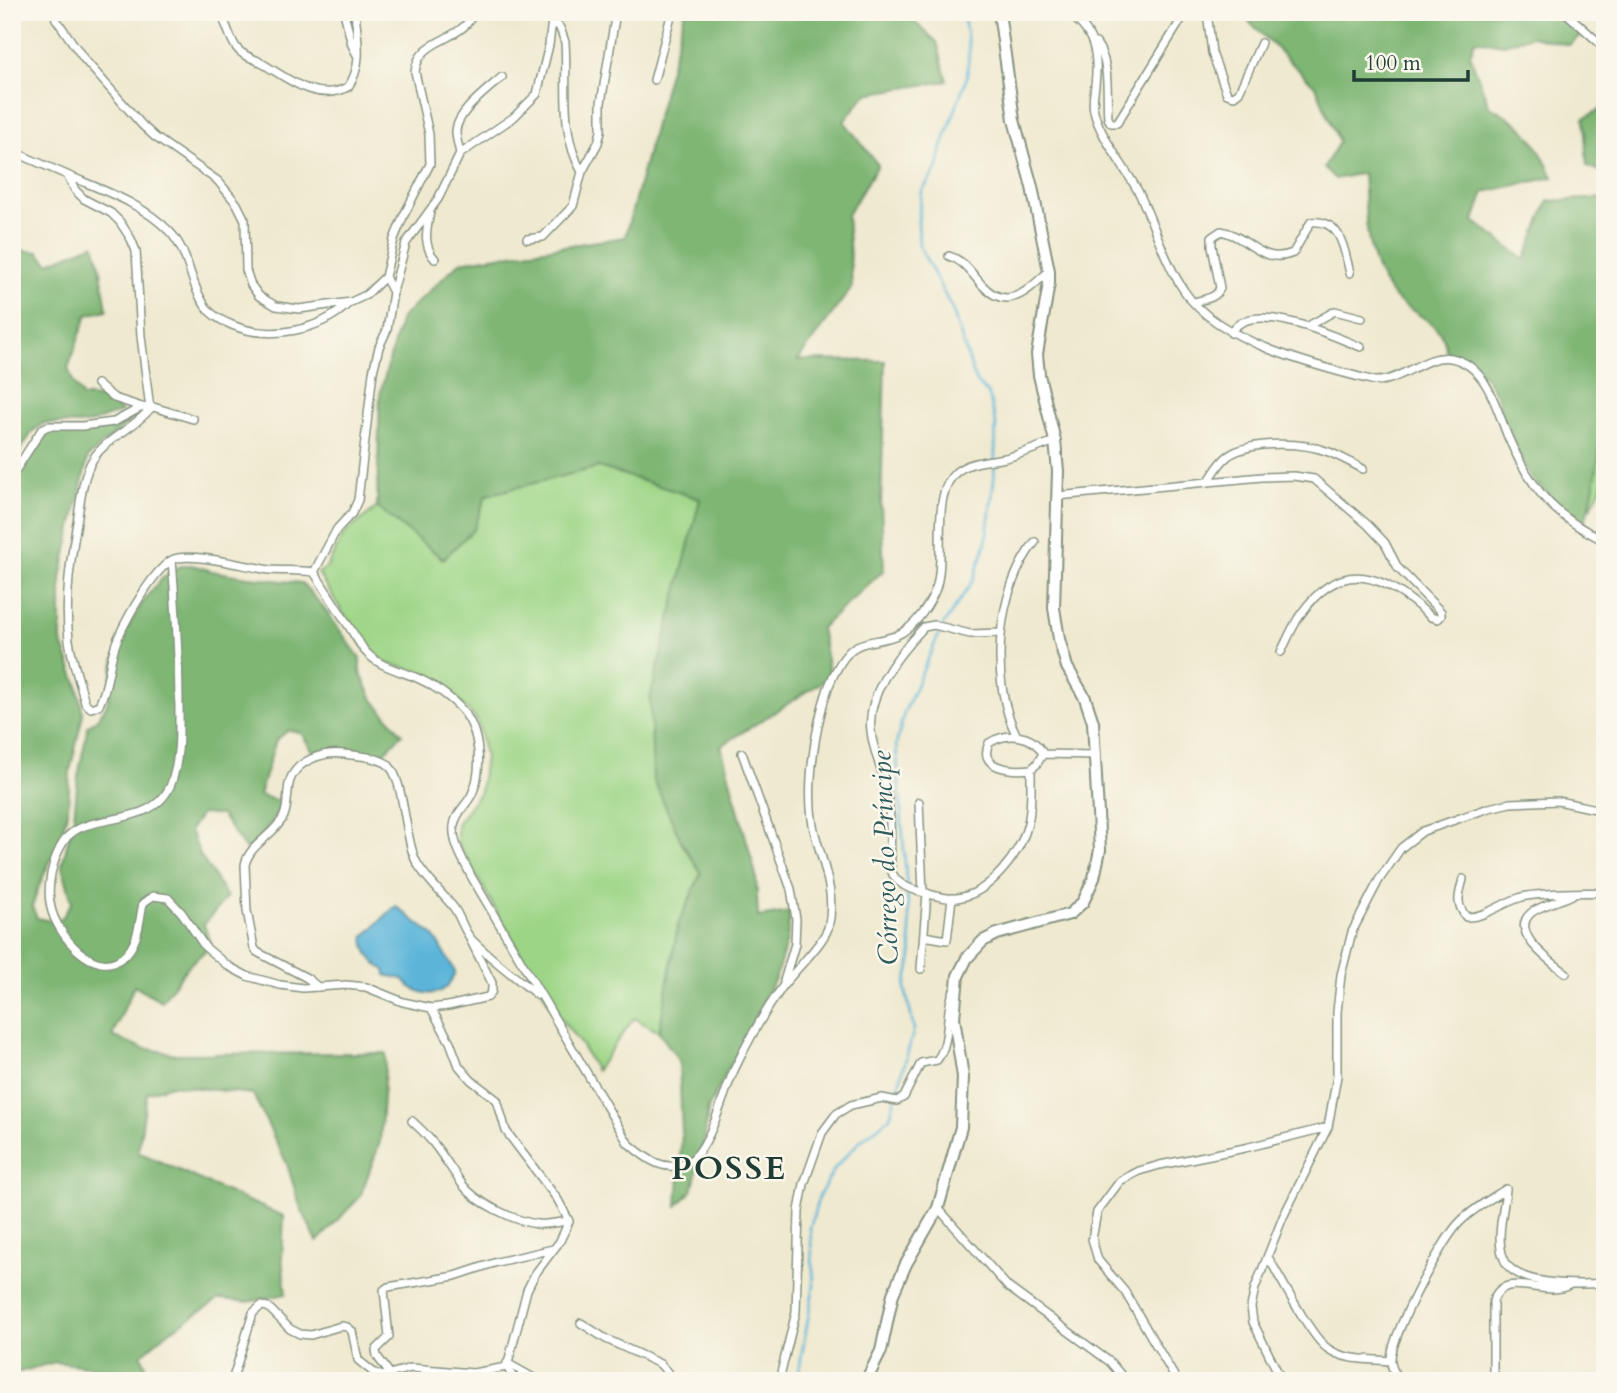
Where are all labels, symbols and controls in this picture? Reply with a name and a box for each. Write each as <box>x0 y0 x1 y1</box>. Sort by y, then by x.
scale bar <box>1354 38 1468 82</box>
text: 100 m <box>1365 49 1421 78</box>
water label: Córrego do Príncipe <box>862 750 908 966</box>
district label: POSSE <box>671 1146 787 1191</box>

